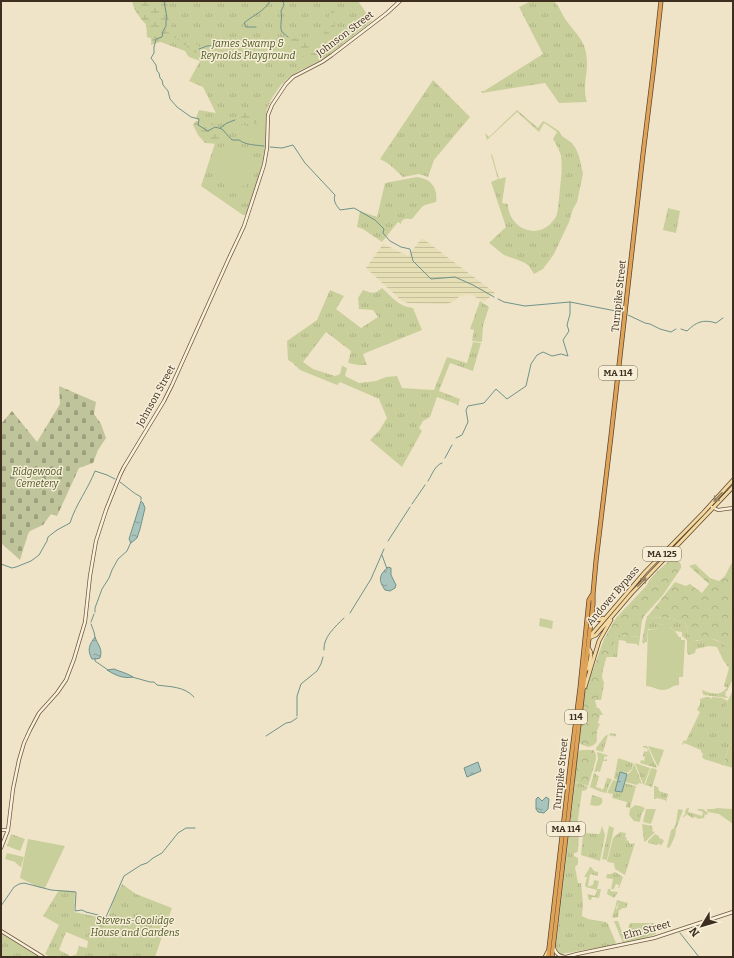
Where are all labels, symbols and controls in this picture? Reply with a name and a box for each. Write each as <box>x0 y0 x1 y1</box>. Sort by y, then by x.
street label: Johnson Street <box>313 8 376 60</box>
park label: James Swamp & Reynolds Playground <box>201 38 296 62</box>
street label: Turnpike Street <box>609 259 629 333</box>
street label: Johnson Street <box>134 363 178 430</box>
road number: MA 114 <box>599 366 637 380</box>
park label: Ridgewood Cemetery <box>12 466 62 490</box>
one-way arrow <box>713 492 723 502</box>
road number: MA 125 <box>643 547 681 561</box>
street label: Andover Bypass <box>584 564 642 628</box>
one-way arrow <box>637 577 647 587</box>
road number: 114 <box>565 710 587 724</box>
street label: Turnpike Street <box>551 737 571 811</box>
road number: MA 114 <box>547 822 585 836</box>
north arrow <box>682 906 722 946</box>
park label: Stevens-Coolidge House and Gardens <box>90 915 180 939</box>
street label: Elm Street <box>622 918 673 942</box>
text: N <box>686 924 702 939</box>

